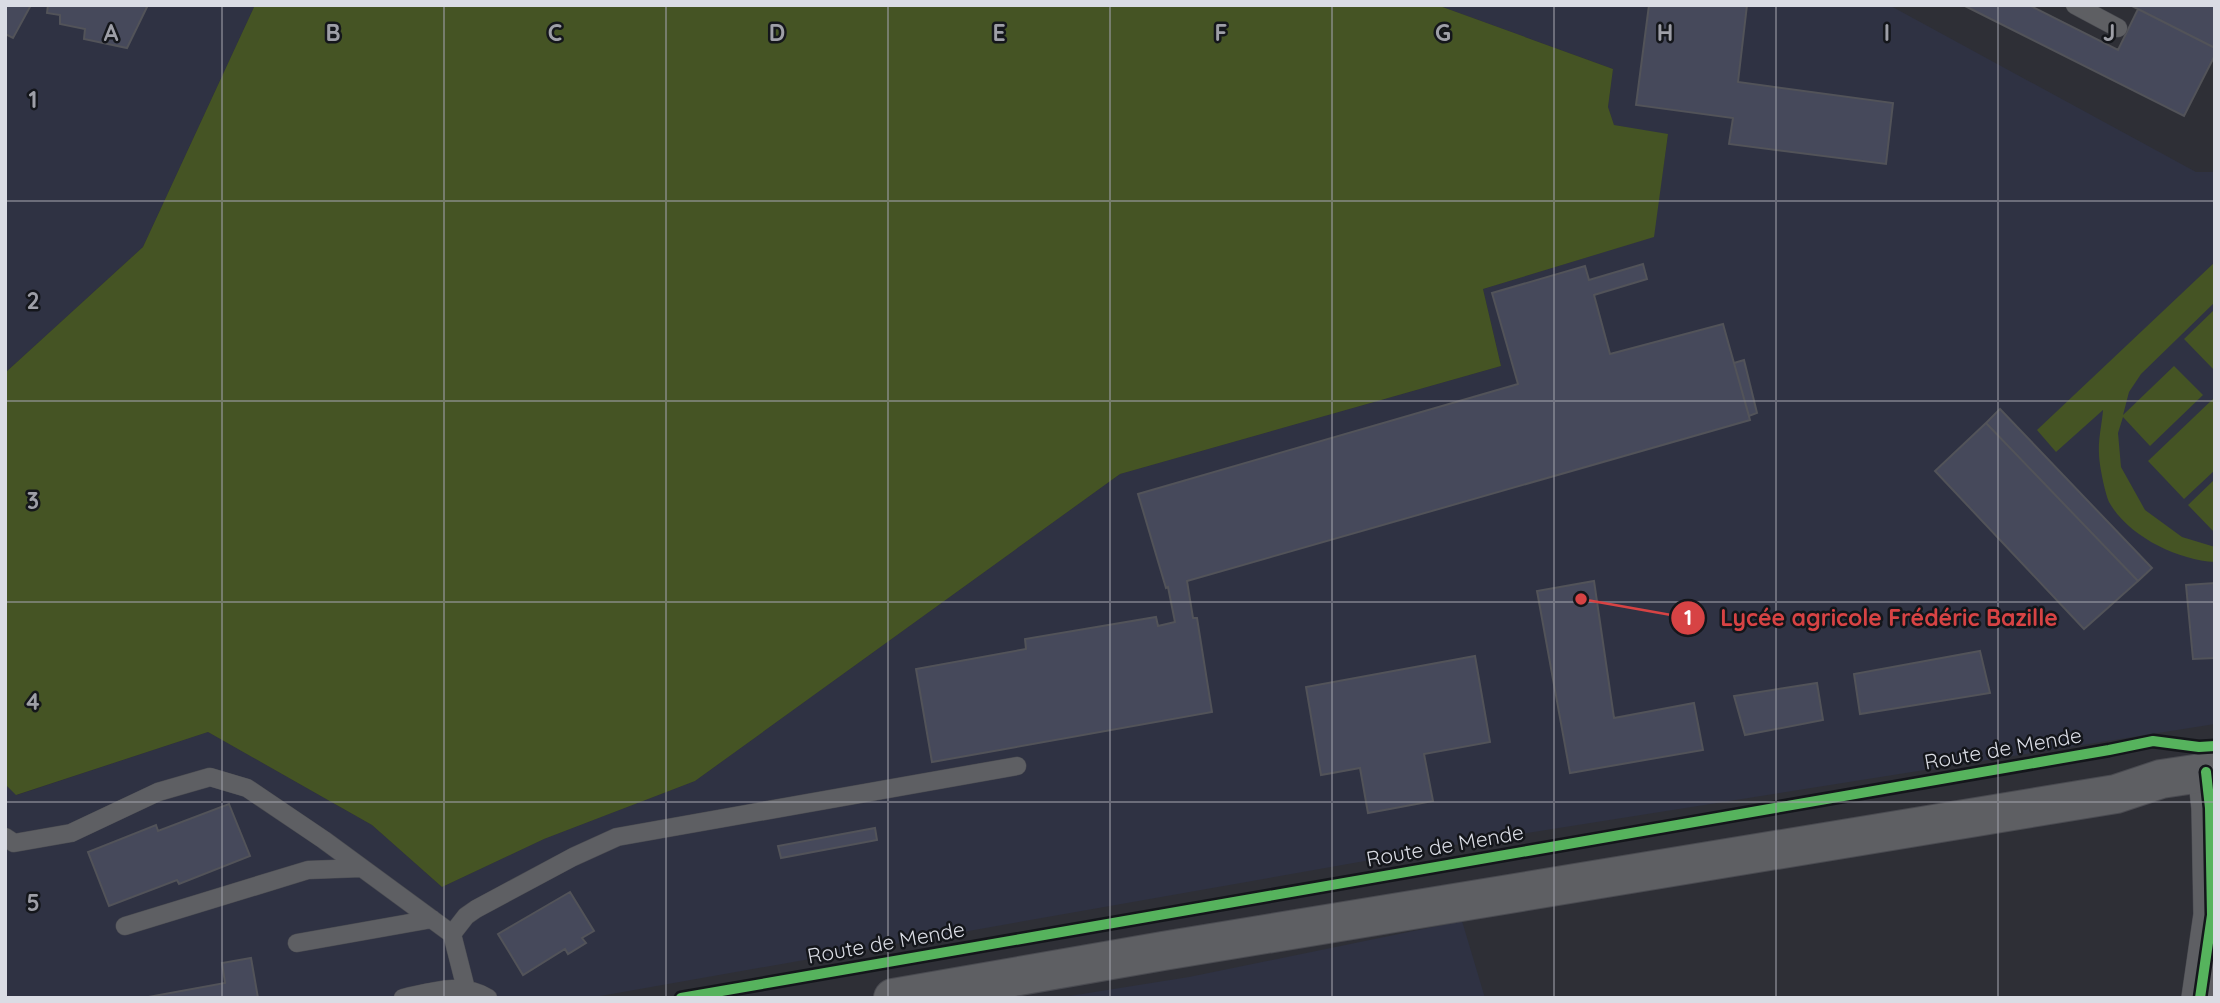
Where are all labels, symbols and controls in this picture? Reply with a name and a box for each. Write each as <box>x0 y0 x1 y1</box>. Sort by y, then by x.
text: A <box>104 18 119 47</box>
text: B <box>325 18 341 47</box>
text: C <box>548 18 562 47</box>
text: D <box>769 18 785 47</box>
text: E <box>992 18 1006 47</box>
text: F <box>1215 18 1227 47</box>
text: G <box>1435 18 1451 47</box>
text: H <box>1657 18 1673 47</box>
text: I <box>1884 18 1890 47</box>
text: J <box>2103 18 2115 47</box>
text: 1 <box>29 85 37 114</box>
text: 2 <box>26 286 40 315</box>
text: 3 <box>27 486 39 515</box>
callout: Lycée agricole Frédéric Bazille <box>1671 596 2071 640</box>
text: Lycée agricole Frédéric Bazille <box>1720 603 2058 632</box>
text: 1 <box>1684 604 1692 630</box>
text: 4 <box>26 687 40 716</box>
street label: Route de Mende <box>1922 721 2084 775</box>
street label: Route de Mende <box>1364 818 1526 872</box>
text: 5 <box>26 888 40 917</box>
street label: Route de Mende <box>805 915 967 969</box>

